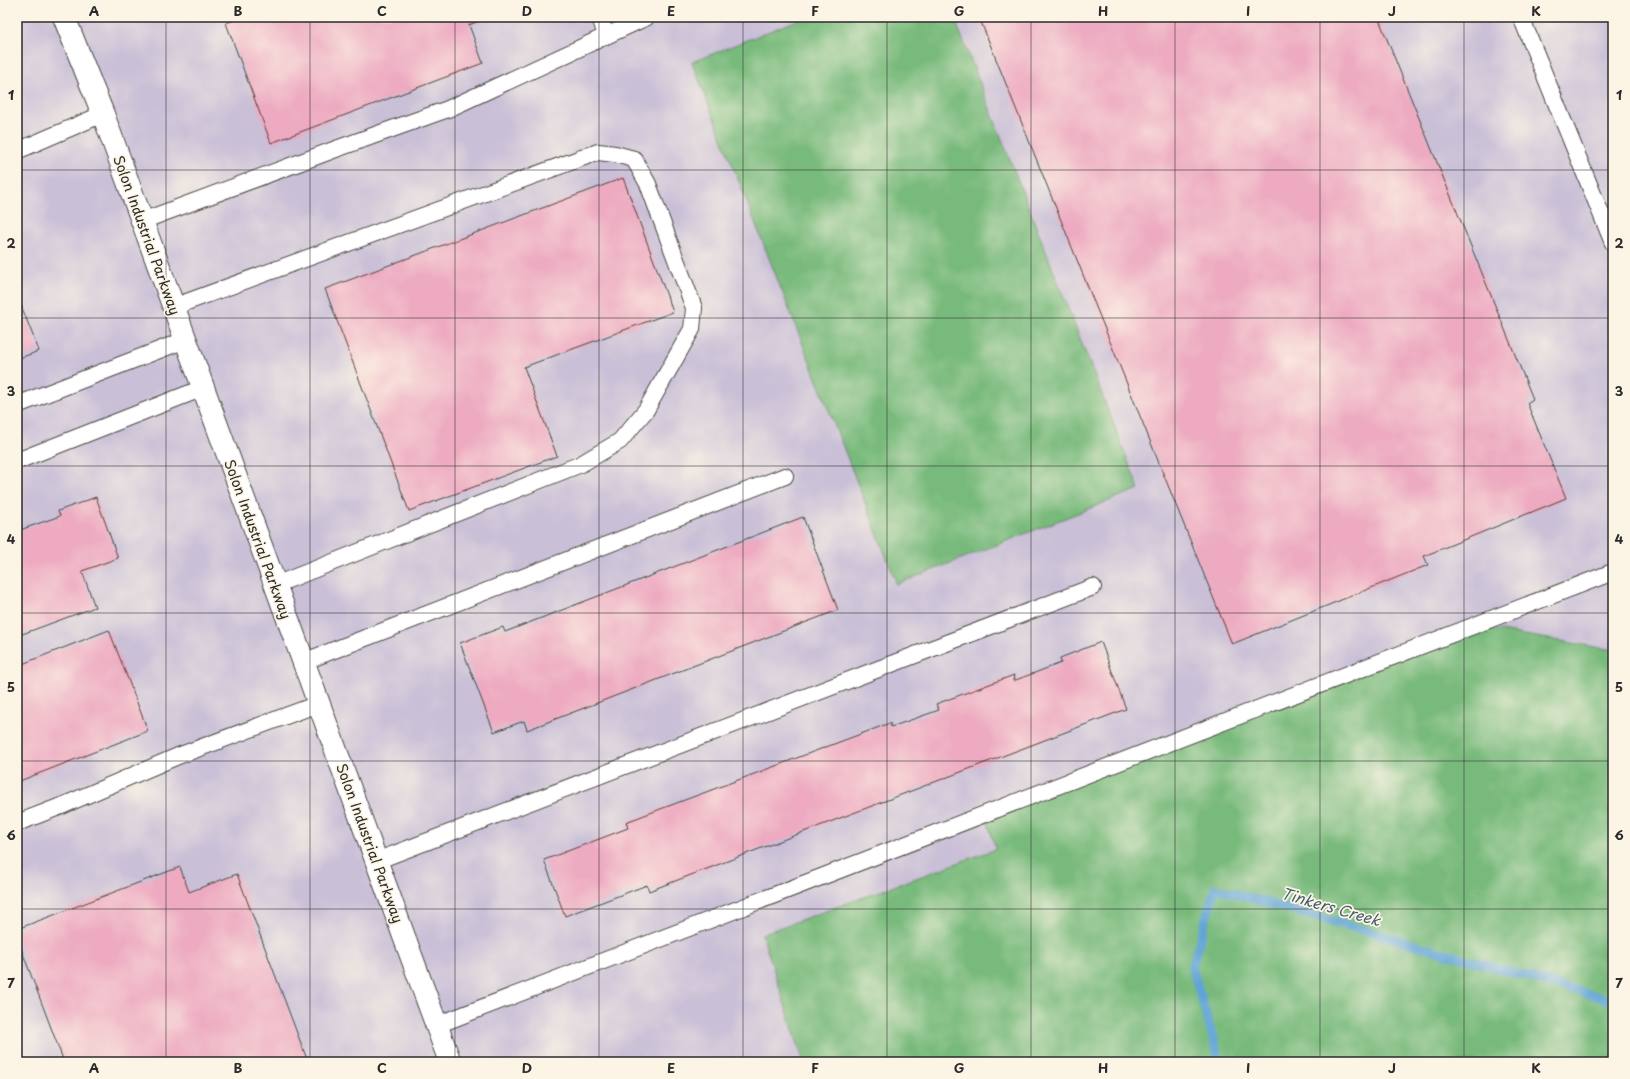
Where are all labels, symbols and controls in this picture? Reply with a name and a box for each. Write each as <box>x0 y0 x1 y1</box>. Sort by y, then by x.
text: A <box>89 1 99 20</box>
text: B <box>234 1 243 20</box>
text: C <box>377 1 387 20</box>
text: D <box>522 1 532 20</box>
text: E <box>667 1 675 20</box>
text: F <box>811 1 819 20</box>
text: G <box>954 1 964 20</box>
text: H <box>1098 1 1108 20</box>
text: I <box>1246 1 1250 20</box>
text: J <box>1388 1 1396 20</box>
text: K <box>1531 1 1541 20</box>
text: 1 <box>8 85 14 104</box>
text: 1 <box>1616 85 1622 104</box>
street label: Solon Industrial Parkway <box>108 152 186 318</box>
text: 2 <box>6 233 16 252</box>
text: 2 <box>1614 233 1624 252</box>
text: 3 <box>7 381 16 400</box>
text: 3 <box>1615 381 1624 400</box>
street label: Solon Industrial Parkway <box>219 456 297 622</box>
text: 4 <box>7 529 16 548</box>
text: 4 <box>1615 529 1624 548</box>
text: 5 <box>7 677 15 696</box>
text: 5 <box>1615 677 1623 696</box>
street label: Solon Industrial Parkway <box>331 760 409 926</box>
text: 6 <box>6 825 16 844</box>
text: 6 <box>1614 825 1624 844</box>
water label: Tinkers Creek <box>1279 881 1384 931</box>
text: 7 <box>7 973 15 992</box>
text: 7 <box>1615 973 1623 992</box>
text: A <box>89 1058 99 1077</box>
text: B <box>234 1058 243 1077</box>
text: C <box>377 1058 387 1077</box>
text: D <box>522 1058 532 1077</box>
text: E <box>667 1058 675 1077</box>
text: F <box>811 1058 819 1077</box>
text: G <box>954 1058 964 1077</box>
text: H <box>1098 1058 1108 1077</box>
text: I <box>1246 1058 1250 1077</box>
text: J <box>1388 1058 1396 1077</box>
text: K <box>1531 1058 1541 1077</box>

